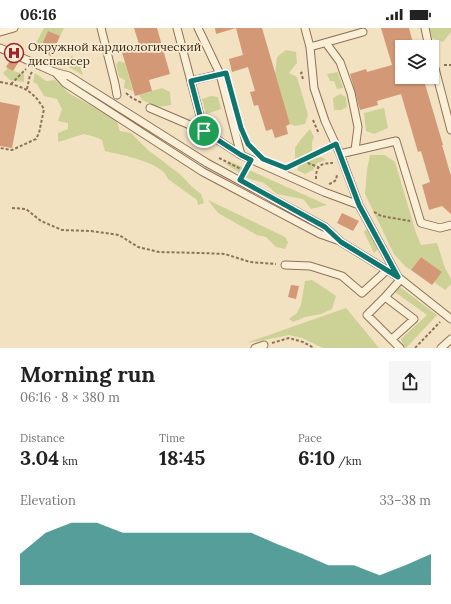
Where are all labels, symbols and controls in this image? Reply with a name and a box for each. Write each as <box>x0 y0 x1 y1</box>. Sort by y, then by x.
text: 06:16 <box>20 5 57 24</box>
place label: Окружной кардиологический диспансер <box>28 39 201 68</box>
map controls <box>395 40 439 84</box>
button: layers <box>395 40 439 84</box>
hospital icon: Окружной кардиологический диспансер <box>3 42 25 64</box>
pin <box>187 114 221 148</box>
icon: arrive <box>193 120 215 142</box>
text: Morning run <box>20 360 155 388</box>
button: share <box>389 361 431 403</box>
text: 06:16 · 8 × 380 m <box>20 389 120 406</box>
text: Distance <box>20 431 65 445</box>
text: Time <box>159 431 185 445</box>
text: Pace <box>298 431 322 445</box>
text: 3.04 <box>20 445 59 470</box>
text: 18:45 <box>159 445 205 470</box>
text: 6:10 <box>298 445 335 470</box>
text: km <box>59 454 78 468</box>
text: /km <box>335 454 362 468</box>
text: Elevation <box>20 492 76 509</box>
text: 33–38 m <box>380 492 431 509</box>

